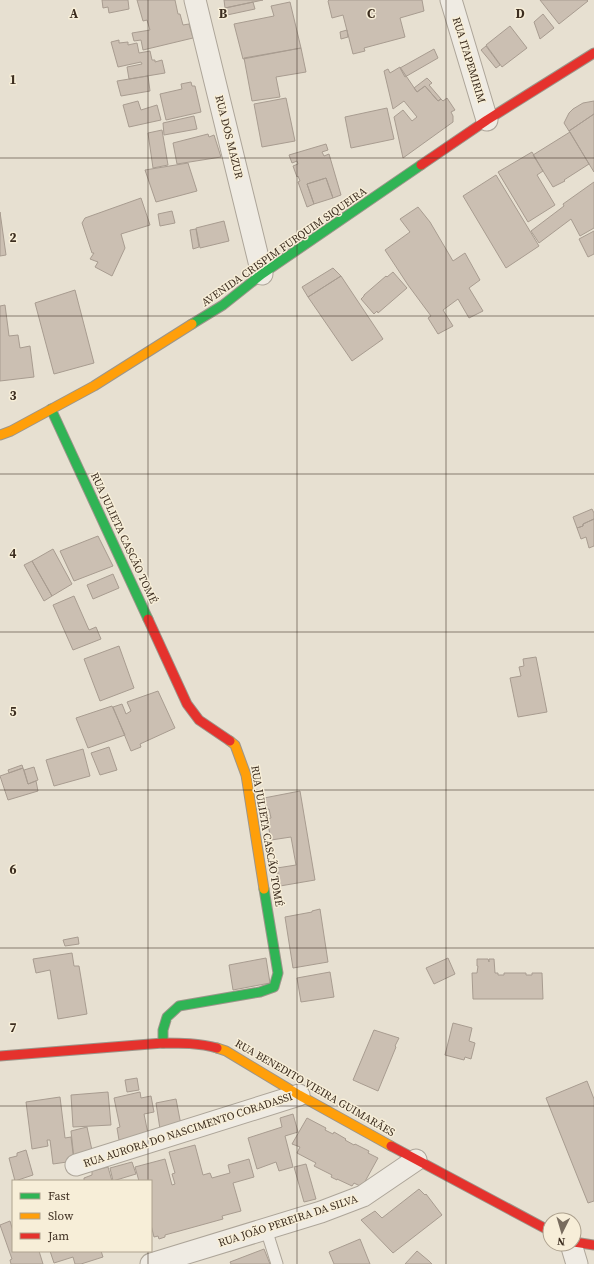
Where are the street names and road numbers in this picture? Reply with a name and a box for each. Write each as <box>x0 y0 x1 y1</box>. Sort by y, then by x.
street label: RUA ITAPEMIRIM <box>449 15 489 105</box>
street label: RUA DOS MAZUR <box>211 94 247 180</box>
street label: AVENIDA CRISPIM FURQUIM SIQUEIRA <box>198 183 370 310</box>
street label: RUA JULIETA CASCÃO TOMÉ <box>87 470 161 606</box>
street label: RUA JULIETA CASCÃO TOMÉ <box>247 764 287 908</box>
street label: RUA BENEDITO VIEIRA GUIMARÃES <box>232 1036 398 1140</box>
street label: RUA AURORA DO NASCIMENTO CORADASSI <box>81 1089 295 1171</box>
street label: RUA JOÃO PEREIRA DA SILVA <box>216 1191 360 1251</box>

